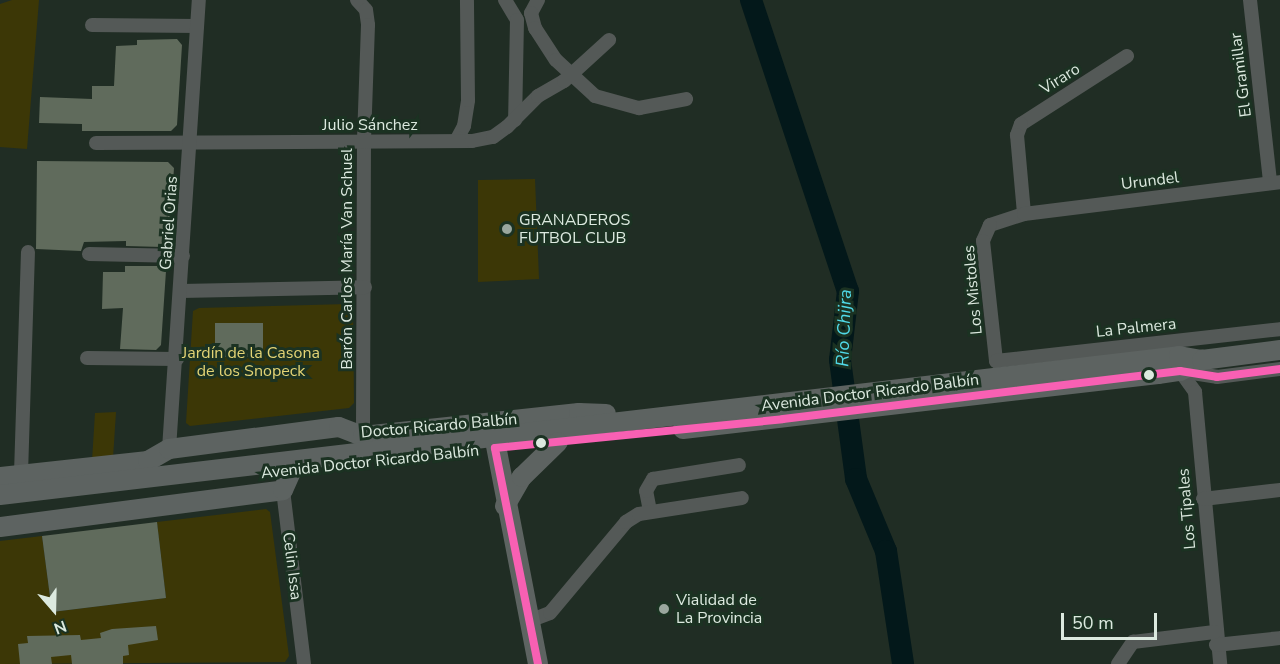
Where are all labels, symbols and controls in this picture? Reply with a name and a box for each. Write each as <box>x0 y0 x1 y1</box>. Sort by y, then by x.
street label: El Gramillar <box>1226 32 1256 118</box>
street label: Viraro <box>1037 59 1083 99</box>
street label: Julio Sánchez <box>322 115 418 135</box>
street label: Barón Carlos María Van Schuel <box>337 148 357 370</box>
street label: Urundel <box>1120 168 1180 194</box>
street label: Gabriel Orias <box>156 175 182 271</box>
place label: GRANADEROS FUTBOL CLUB <box>519 210 630 248</box>
marker: GRANADEROS FUTBOL CLUB <box>500 222 514 236</box>
street label: Los Mistoles <box>960 245 986 335</box>
water label: Río Chijra <box>832 289 856 367</box>
street label: La Palmera <box>1095 314 1177 342</box>
park label: Jardín de la Casona de los Snopeck <box>182 343 320 381</box>
unlabelled marker <box>1143 369 1155 381</box>
street label: Avenida Doctor Ricardo Balbín <box>760 370 980 416</box>
street label: Doctor Ricardo Balbín <box>360 410 518 442</box>
unlabelled marker <box>535 437 547 449</box>
street label: Avenida Doctor Ricardo Balbín <box>260 441 480 483</box>
street label: Los Tipales <box>1174 468 1200 550</box>
street label: Celin Issa <box>278 531 306 601</box>
north arrow <box>24 580 84 640</box>
place label: Vialidad de La Provincia <box>676 590 762 628</box>
scale bar <box>1064 601 1160 639</box>
marker: Vialidad de La Provincia <box>657 602 671 616</box>
text: 50 m <box>1072 611 1114 635</box>
text: N <box>51 615 70 639</box>

